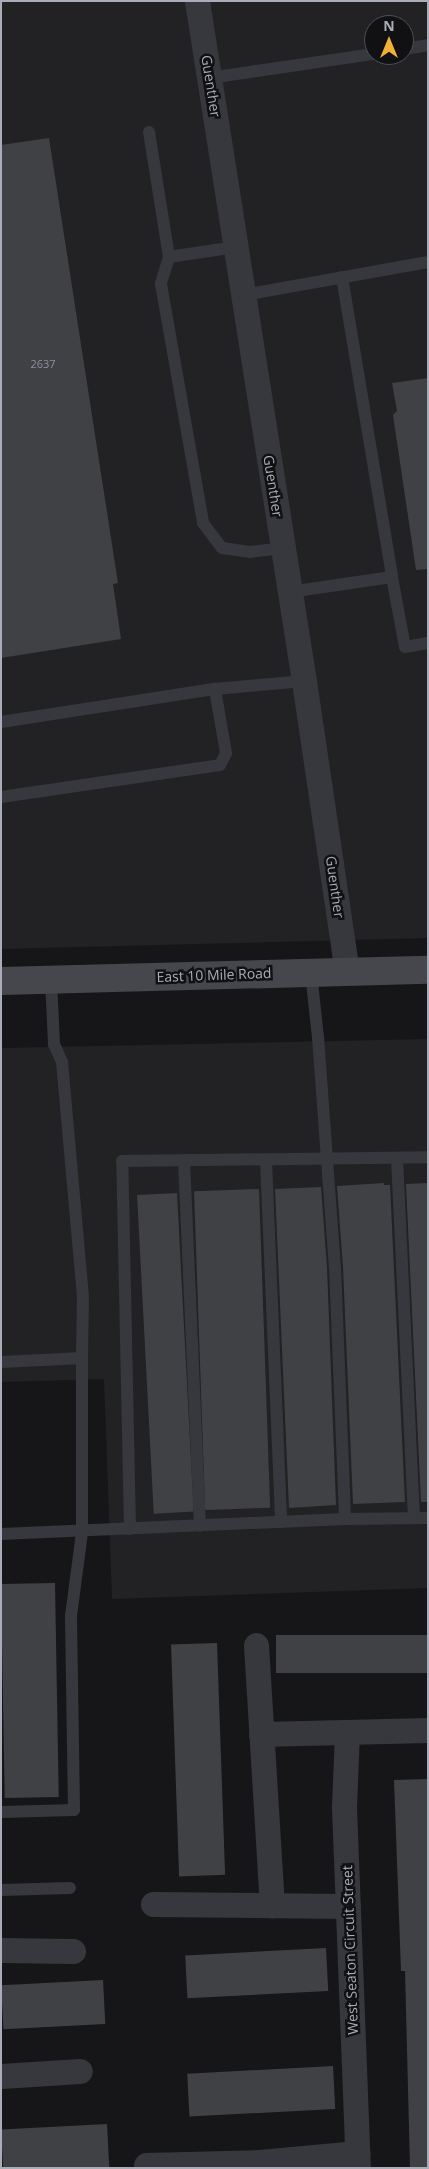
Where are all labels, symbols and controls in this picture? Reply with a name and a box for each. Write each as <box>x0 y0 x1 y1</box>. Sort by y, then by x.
north arrow <box>364 15 414 65</box>
text: N <box>383 16 395 35</box>
street label: Guenther <box>198 54 224 118</box>
house number: 2637 <box>30 357 56 371</box>
street label: Guenther <box>260 454 286 518</box>
street label: Guenther <box>322 855 348 919</box>
street label: East 10 Mile Road <box>156 965 272 985</box>
street label: West Seaton Circuit Street <box>339 1865 361 2035</box>

